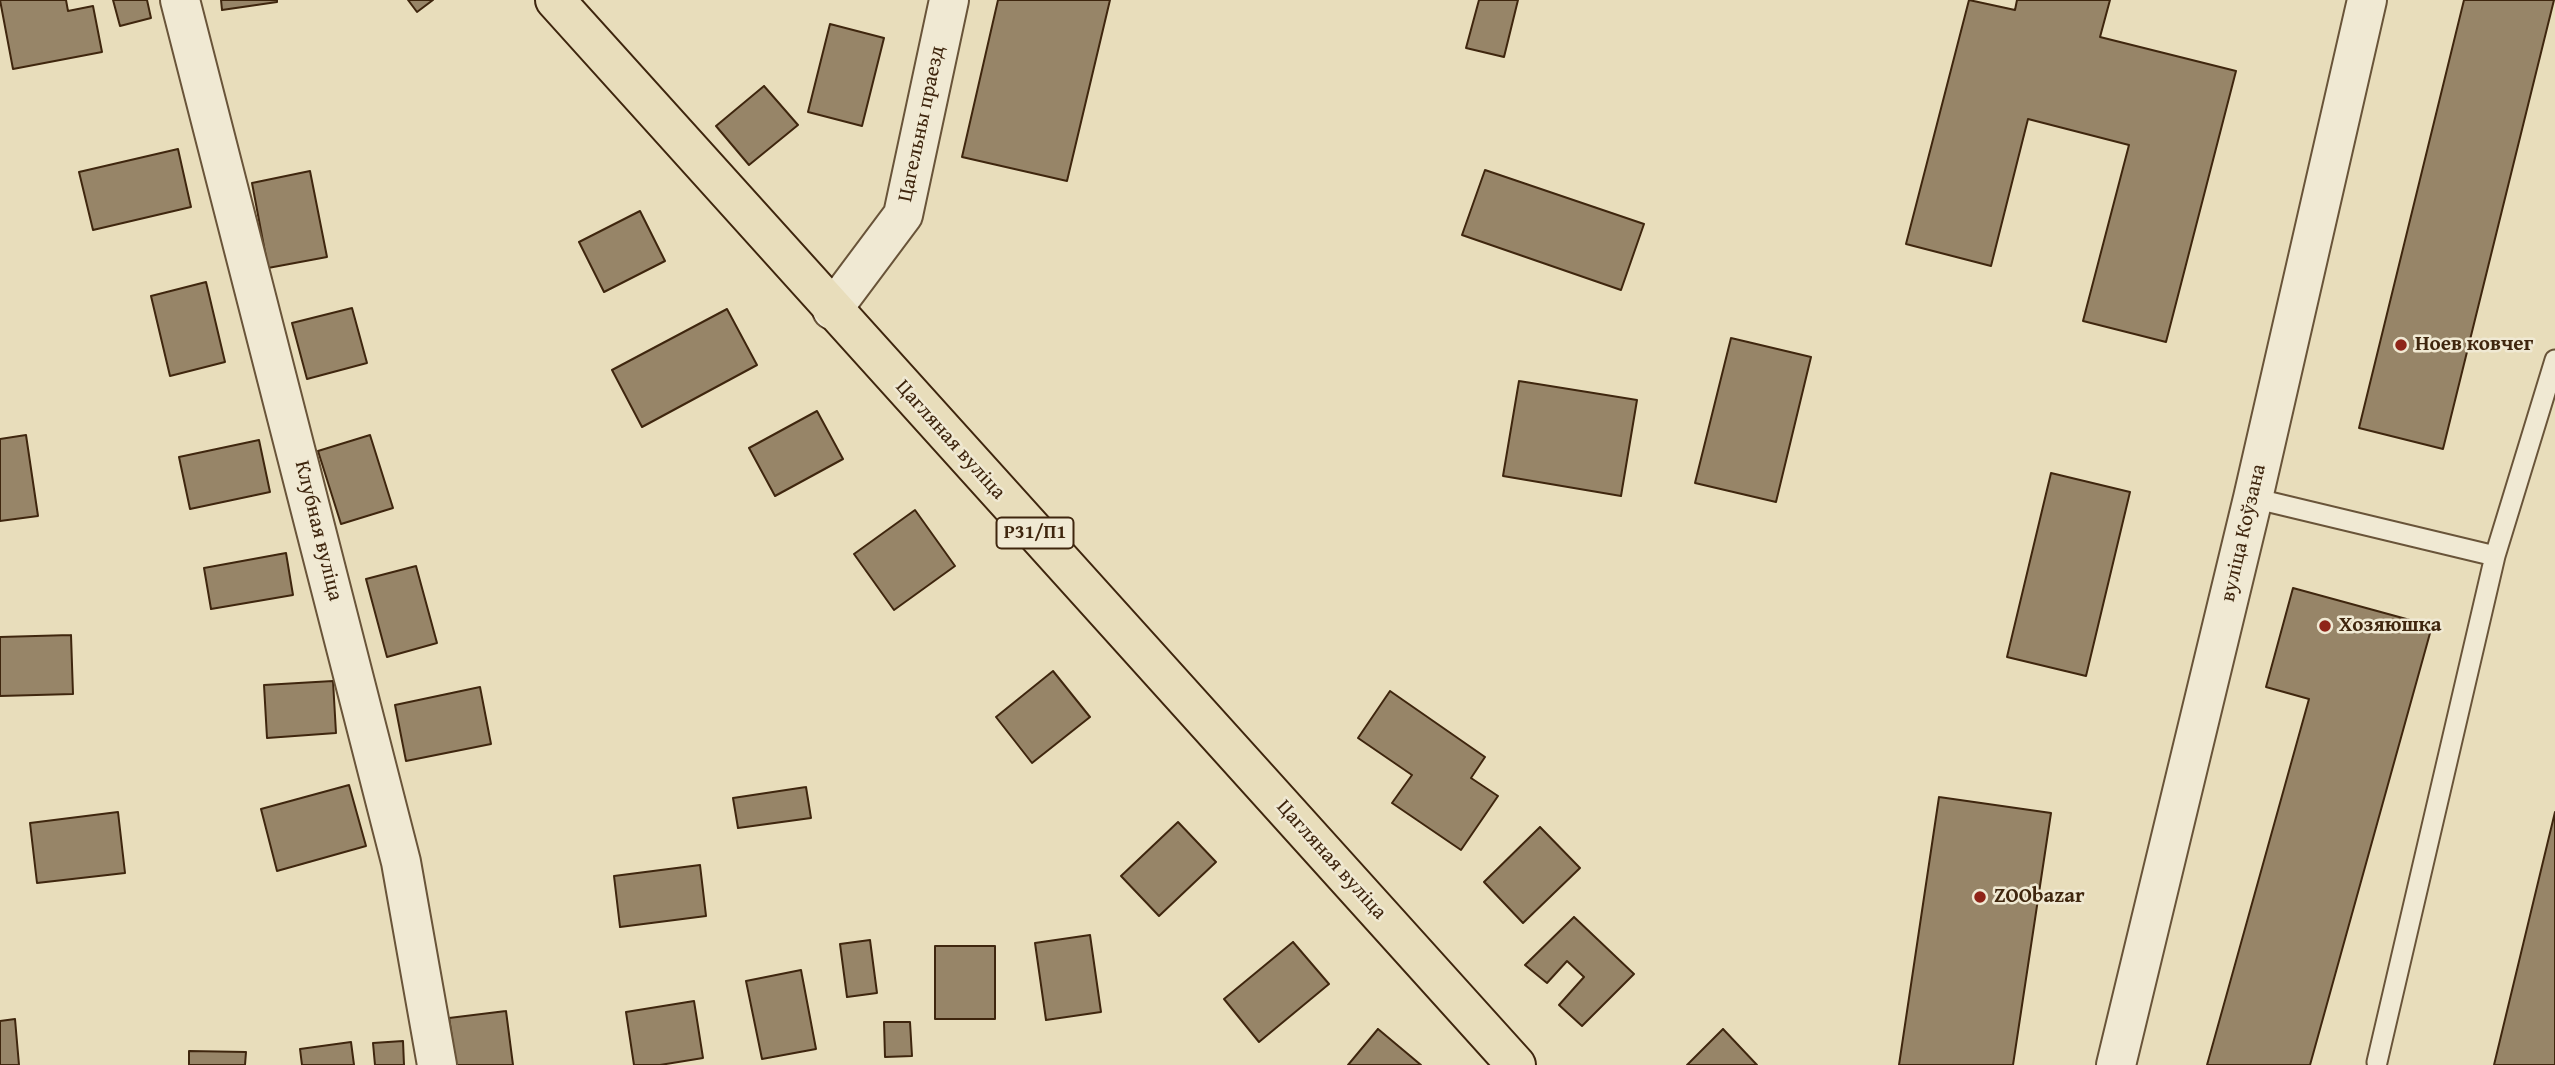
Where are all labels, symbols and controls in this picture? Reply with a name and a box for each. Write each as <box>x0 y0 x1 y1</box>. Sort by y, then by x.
street label: Цагельны праезд <box>893 44 951 204</box>
place label: Ноев ковчег <box>2415 332 2533 358</box>
marker: Ноев ковчег <box>2393 337 2409 353</box>
street label: Цагляная вуліца <box>890 375 1010 505</box>
street label: Клубная вуліца <box>288 458 348 604</box>
street label: вуліца Коўзана <box>2216 462 2272 604</box>
road number: Р31/П1 <box>996 518 1074 548</box>
place label: Хозяюшка <box>2339 613 2441 639</box>
marker: Хозяюшка <box>2317 618 2333 634</box>
street label: Цагляная вуліца <box>1271 795 1391 925</box>
place label: ZOObazar <box>1994 884 2085 910</box>
marker: ZOObazar <box>1972 889 1988 905</box>

